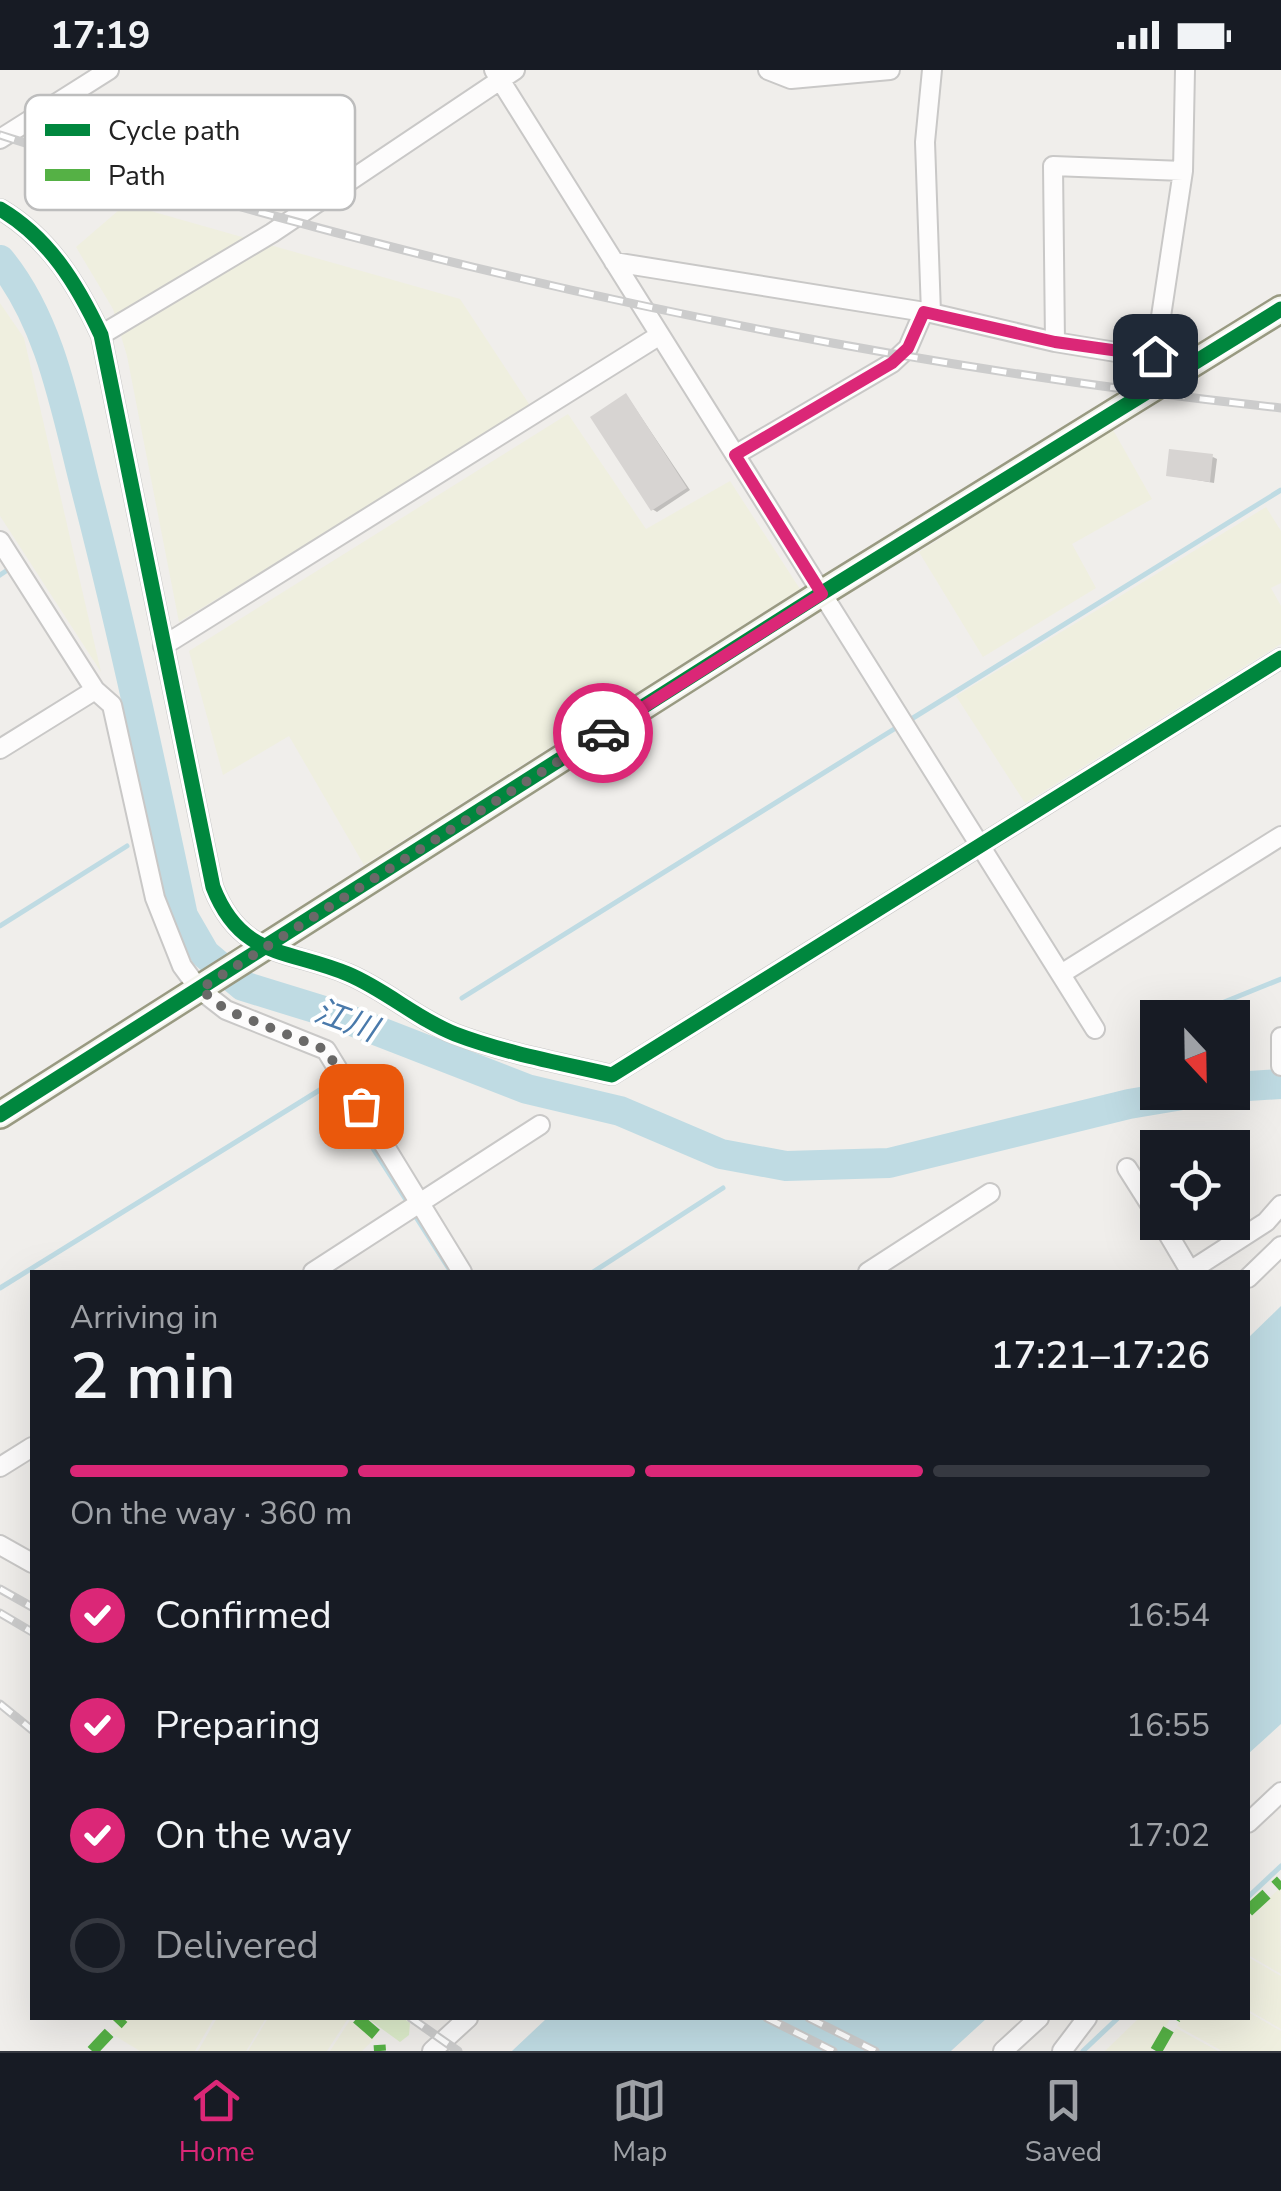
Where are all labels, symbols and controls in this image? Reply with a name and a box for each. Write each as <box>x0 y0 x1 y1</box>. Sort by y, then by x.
text: 17:19 <box>50 10 151 61</box>
legend <box>25 95 355 210</box>
text: Cycle path <box>108 112 240 150</box>
text: Path <box>108 157 166 195</box>
pin <box>1113 314 1198 399</box>
icon: home <box>1128 329 1183 384</box>
courier <box>553 683 653 783</box>
icon: car <box>576 706 631 761</box>
water label: 江川 <box>308 989 386 1053</box>
north arrow <box>1140 1000 1250 1110</box>
map controls <box>1140 1000 1250 1240</box>
pin <box>319 1064 404 1149</box>
icon: bag <box>334 1079 389 1134</box>
button: locate <box>1140 1130 1250 1240</box>
text: Arriving in <box>70 1296 218 1339</box>
text: 17:21–17:26 <box>991 1330 1210 1381</box>
text: 2 min <box>70 1332 236 1421</box>
text: On the way · 360 m <box>70 1492 352 1535</box>
icon: check <box>70 1588 125 1643</box>
text: Confirmed <box>155 1590 332 1641</box>
text: 16:54 <box>1126 1594 1210 1637</box>
icon: check <box>70 1698 125 1753</box>
text: Preparing <box>155 1700 321 1751</box>
text: 16:55 <box>1126 1704 1210 1747</box>
icon: check <box>70 1808 125 1863</box>
text: On the way <box>155 1810 351 1861</box>
text: 17:02 <box>1126 1814 1210 1857</box>
text: Delivered <box>155 1920 319 1971</box>
tab: Home <box>179 2073 255 2171</box>
tab: Map <box>612 2073 667 2171</box>
tab: Saved <box>1025 2073 1102 2171</box>

